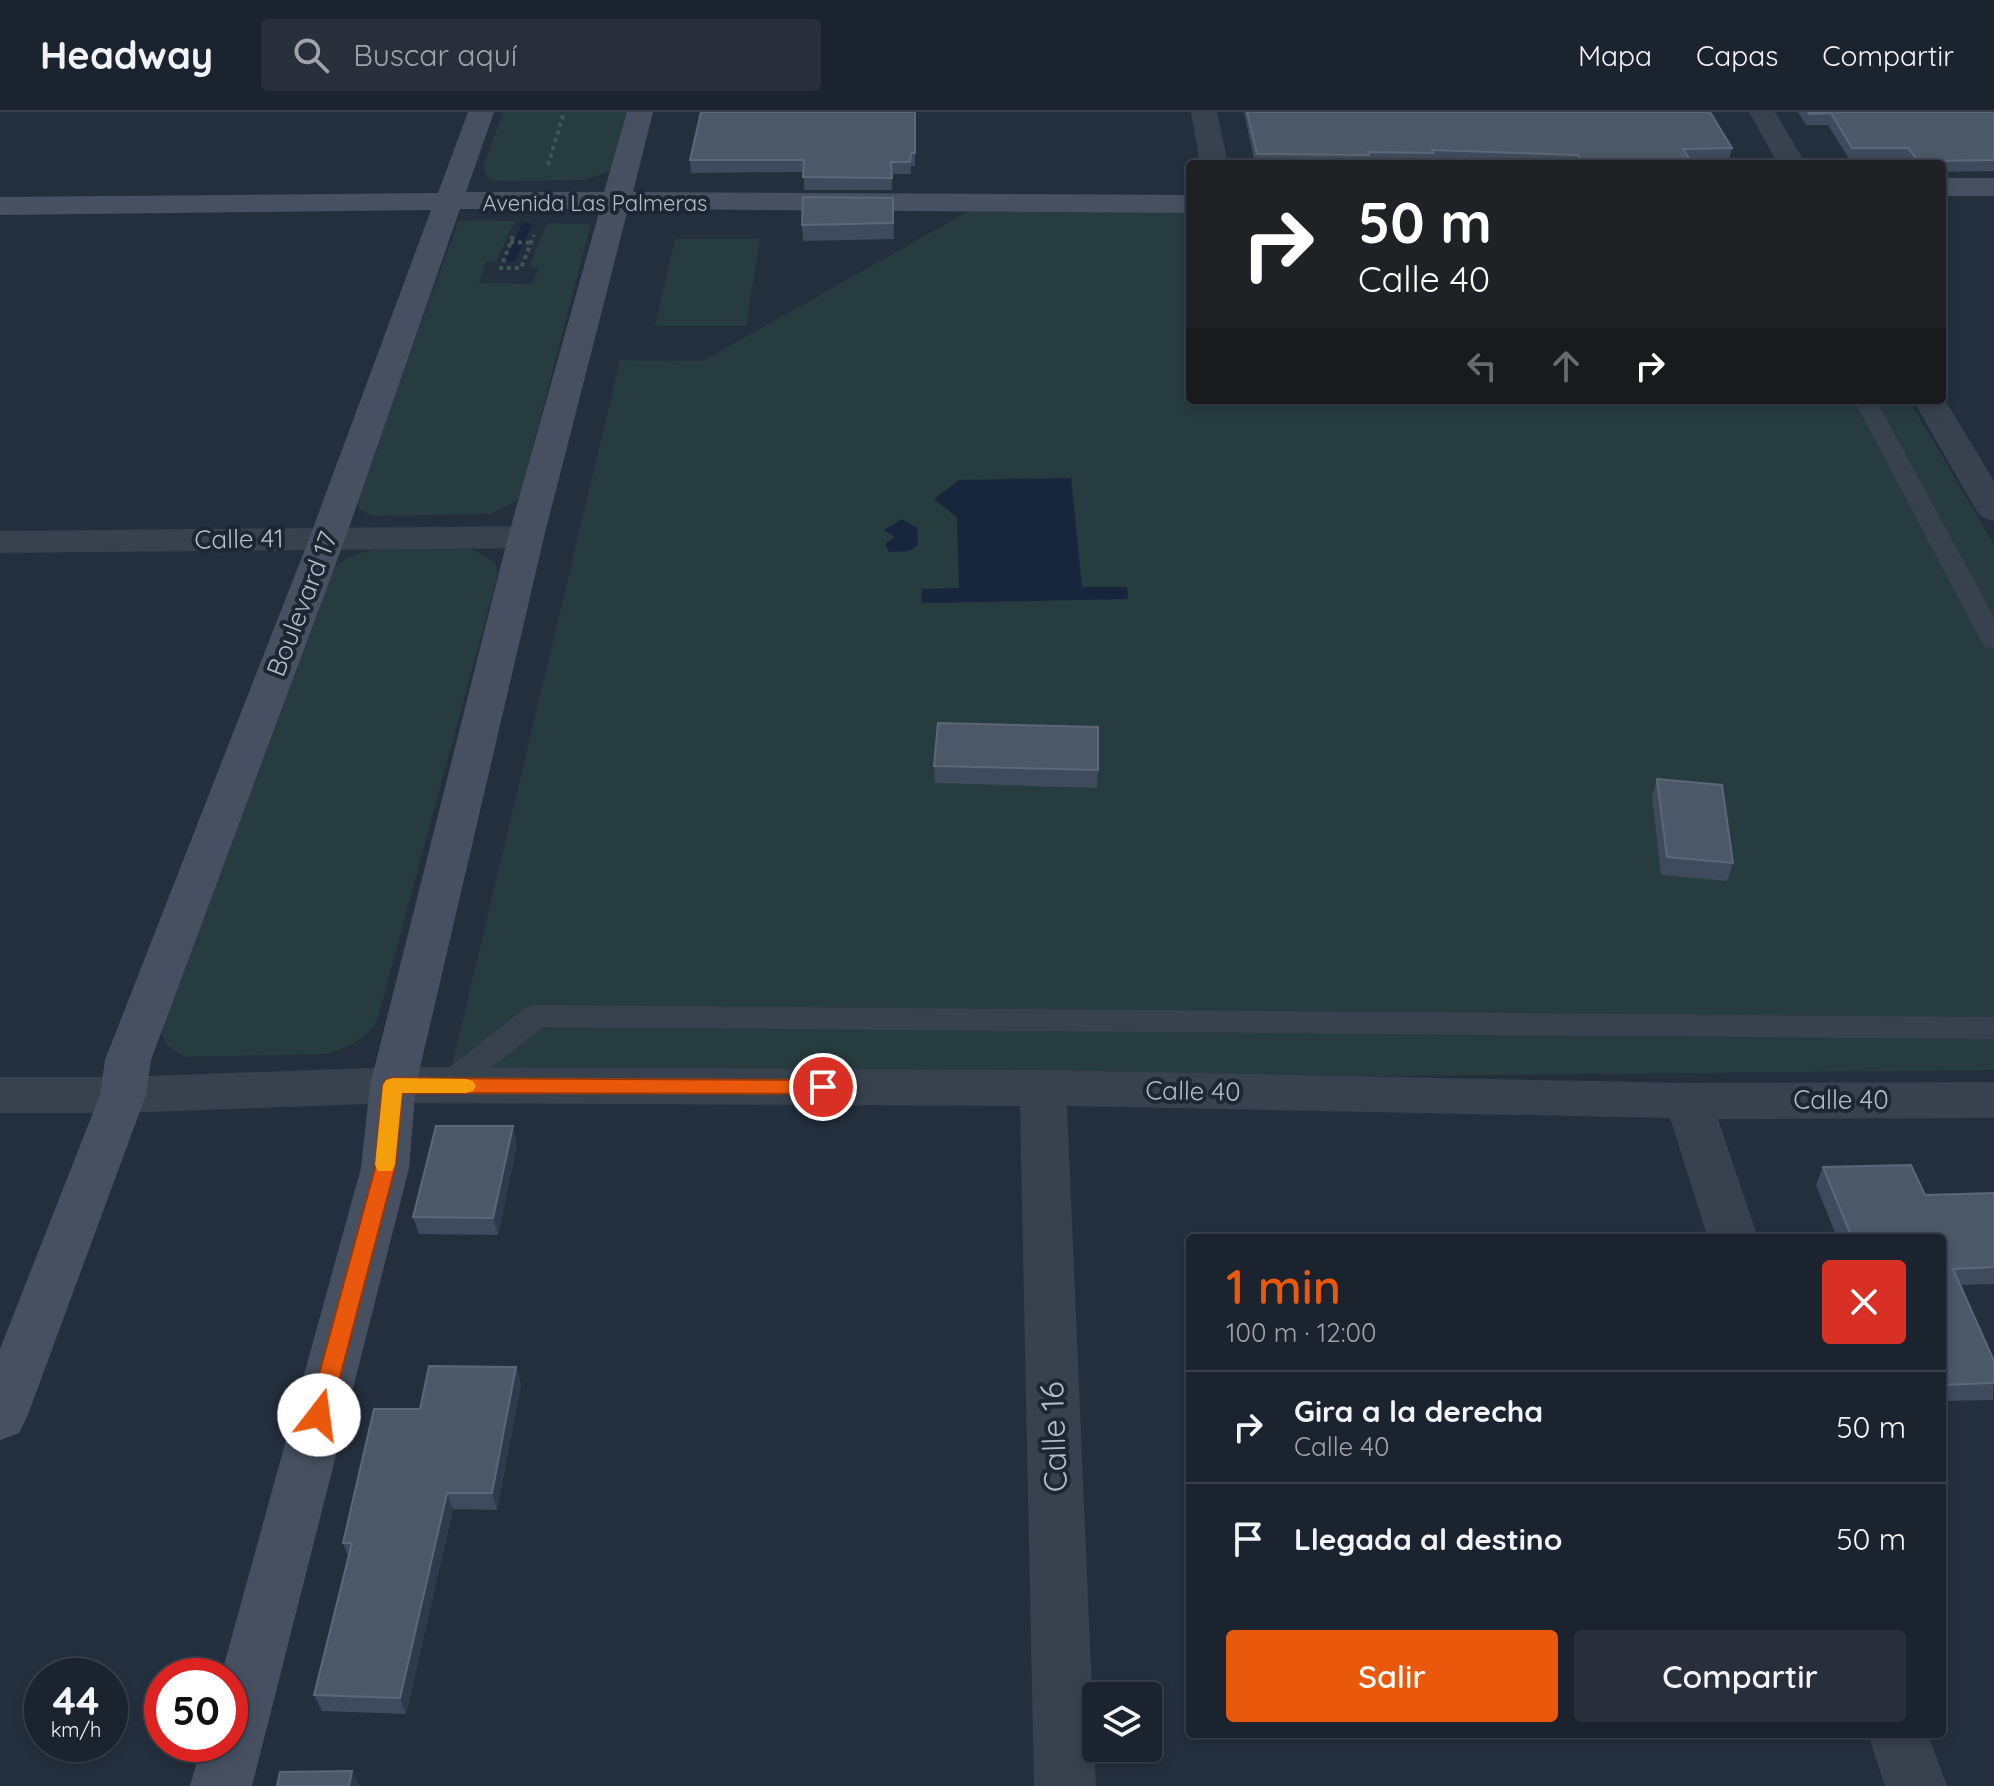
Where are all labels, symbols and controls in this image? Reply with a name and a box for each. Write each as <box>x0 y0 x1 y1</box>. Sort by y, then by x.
search box <box>261 19 821 91</box>
text: Headway <box>40 31 213 79</box>
icon: search <box>289 33 333 77</box>
text: Buscar aquí <box>353 36 517 74</box>
text: Mapa <box>1578 38 1652 73</box>
text: Capas <box>1696 38 1778 73</box>
text: Compartir <box>1822 38 1954 73</box>
text: 50 m <box>1358 187 1492 257</box>
street label: Avenida Las Palmeras <box>483 189 707 217</box>
icon: right <box>1226 192 1330 296</box>
text: Calle 40 <box>1358 256 1490 301</box>
icon: left <box>1460 344 1504 388</box>
icon: ahead <box>1544 344 1588 388</box>
icon: right <box>1628 344 1672 388</box>
street label: Calle 41 <box>194 521 284 556</box>
street label: Boulevard 17 <box>259 527 344 681</box>
pin <box>789 1053 857 1121</box>
icon: arrive <box>801 1065 845 1109</box>
street label: Calle 40 <box>1145 1073 1241 1108</box>
street label: Calle 40 <box>1793 1083 1889 1116</box>
text: 1 min <box>1226 1256 1341 1316</box>
button: close <box>1822 1260 1906 1344</box>
text: 100 m · 12:00 <box>1226 1316 1376 1349</box>
position arrow <box>277 1373 361 1457</box>
street label: Calle 16 <box>1031 1381 1075 1493</box>
text: Gira a la derecha <box>1294 1392 1543 1430</box>
icon: right <box>1226 1405 1270 1449</box>
text: 50 m <box>1836 1408 1906 1446</box>
text: Calle 40 <box>1294 1430 1389 1463</box>
icon: arrive <box>1226 1517 1270 1561</box>
text: Llegada al destino <box>1294 1520 1562 1558</box>
text: 50 m <box>1836 1520 1906 1558</box>
button: Salir <box>1226 1630 1558 1722</box>
button: Compartir <box>1574 1630 1906 1722</box>
speed limit sign: 50 <box>144 1658 248 1762</box>
text: 44 <box>52 1675 100 1725</box>
map controls <box>1082 1682 1162 1762</box>
button: layers <box>1082 1682 1162 1762</box>
text: km/h <box>51 1717 101 1742</box>

